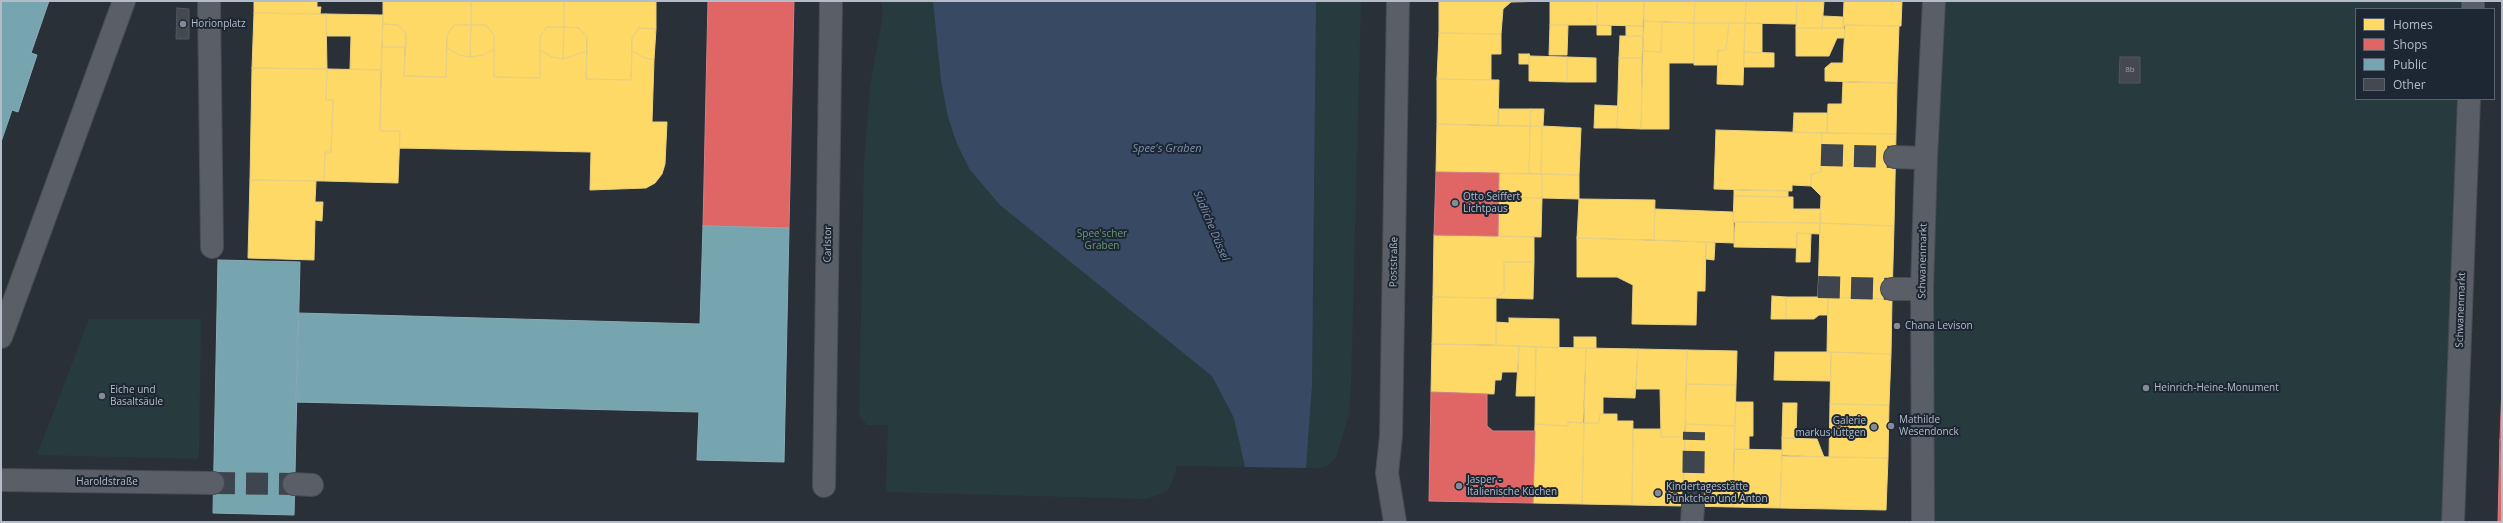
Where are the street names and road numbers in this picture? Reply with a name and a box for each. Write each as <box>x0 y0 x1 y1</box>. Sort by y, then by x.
street label: Schwanenmarkt <box>1916 223 1930 299</box>
street label: Carlstor <box>822 225 834 263</box>
street label: Poststraße <box>1388 237 1400 287</box>
street label: Schwanenmarkt <box>2454 272 2468 348</box>
street label: Haroldstraße <box>76 476 138 488</box>

